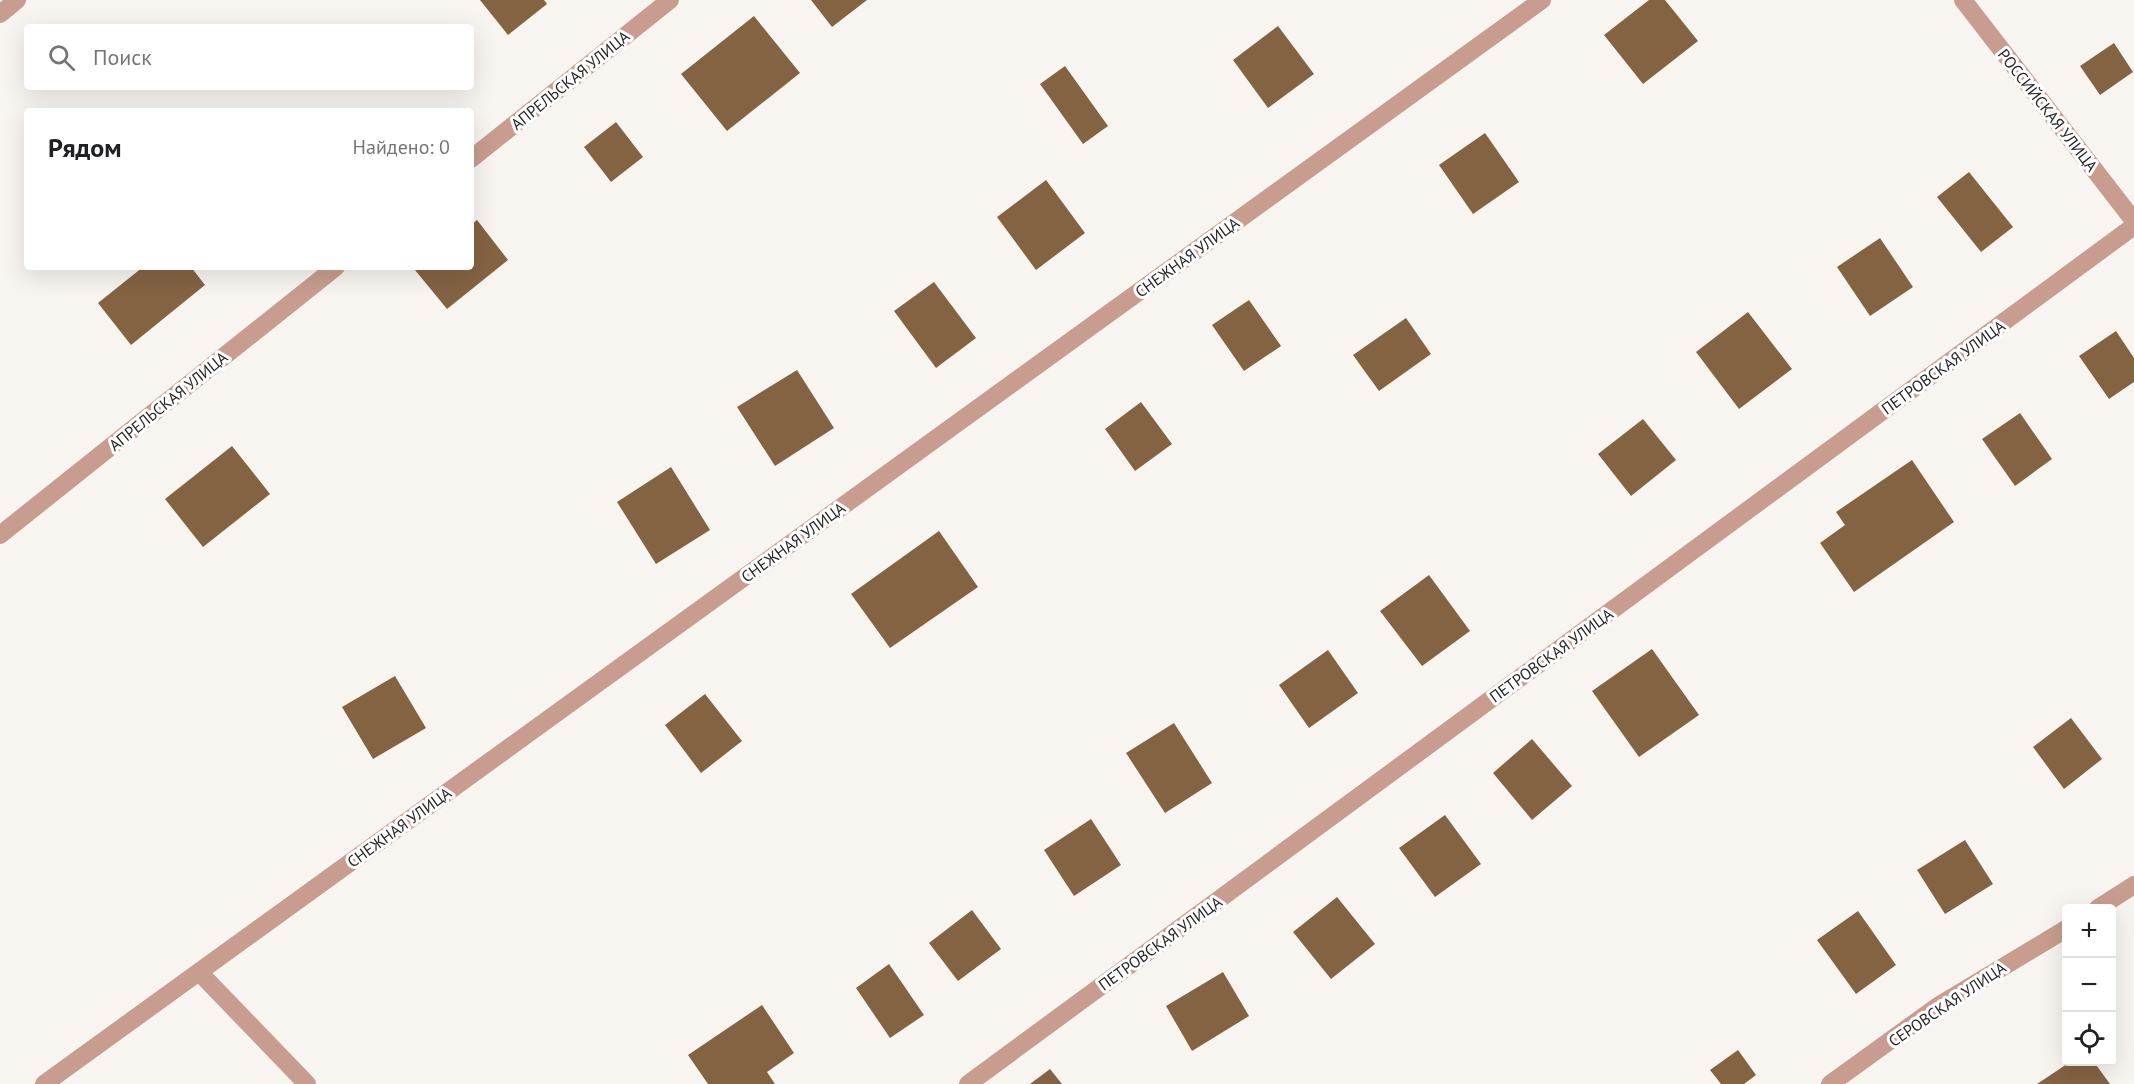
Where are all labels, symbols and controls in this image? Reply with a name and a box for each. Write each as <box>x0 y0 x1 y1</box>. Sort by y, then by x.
search box <box>24 24 474 90</box>
street label: АПРЕЛЬСКАЯ УЛИЦА <box>507 26 634 134</box>
icon: search <box>45 41 78 74</box>
text: Поиск <box>93 43 152 71</box>
street label: РОССИЙСКАЯ УЛИЦА <box>1994 45 2102 176</box>
text: Рядом <box>48 131 122 164</box>
text: Найдено: 0 <box>353 134 450 160</box>
street label: СНЕЖНАЯ УЛИЦА <box>1131 212 1244 302</box>
street label: ПЕТРОВСКАЯ УЛИЦА <box>1877 315 2009 419</box>
street label: АПРЕЛЬСКАЯ УЛИЦА <box>105 347 232 455</box>
street label: СНЕЖНАЯ УЛИЦА <box>737 497 850 587</box>
street label: ПЕТРОВСКАЯ УЛИЦА <box>1485 603 1617 707</box>
street label: СНЕЖНАЯ УЛИЦА <box>343 782 456 872</box>
street label: ПЕТРОВСКАЯ УЛИЦА <box>1094 891 1226 995</box>
map controls <box>2062 904 2116 1066</box>
button: + <box>2062 904 2116 958</box>
street label: СЕРОВСКАЯ УЛИЦА <box>1884 957 2010 1051</box>
button: − <box>2062 958 2116 1012</box>
button: locate <box>2062 1012 2116 1066</box>

